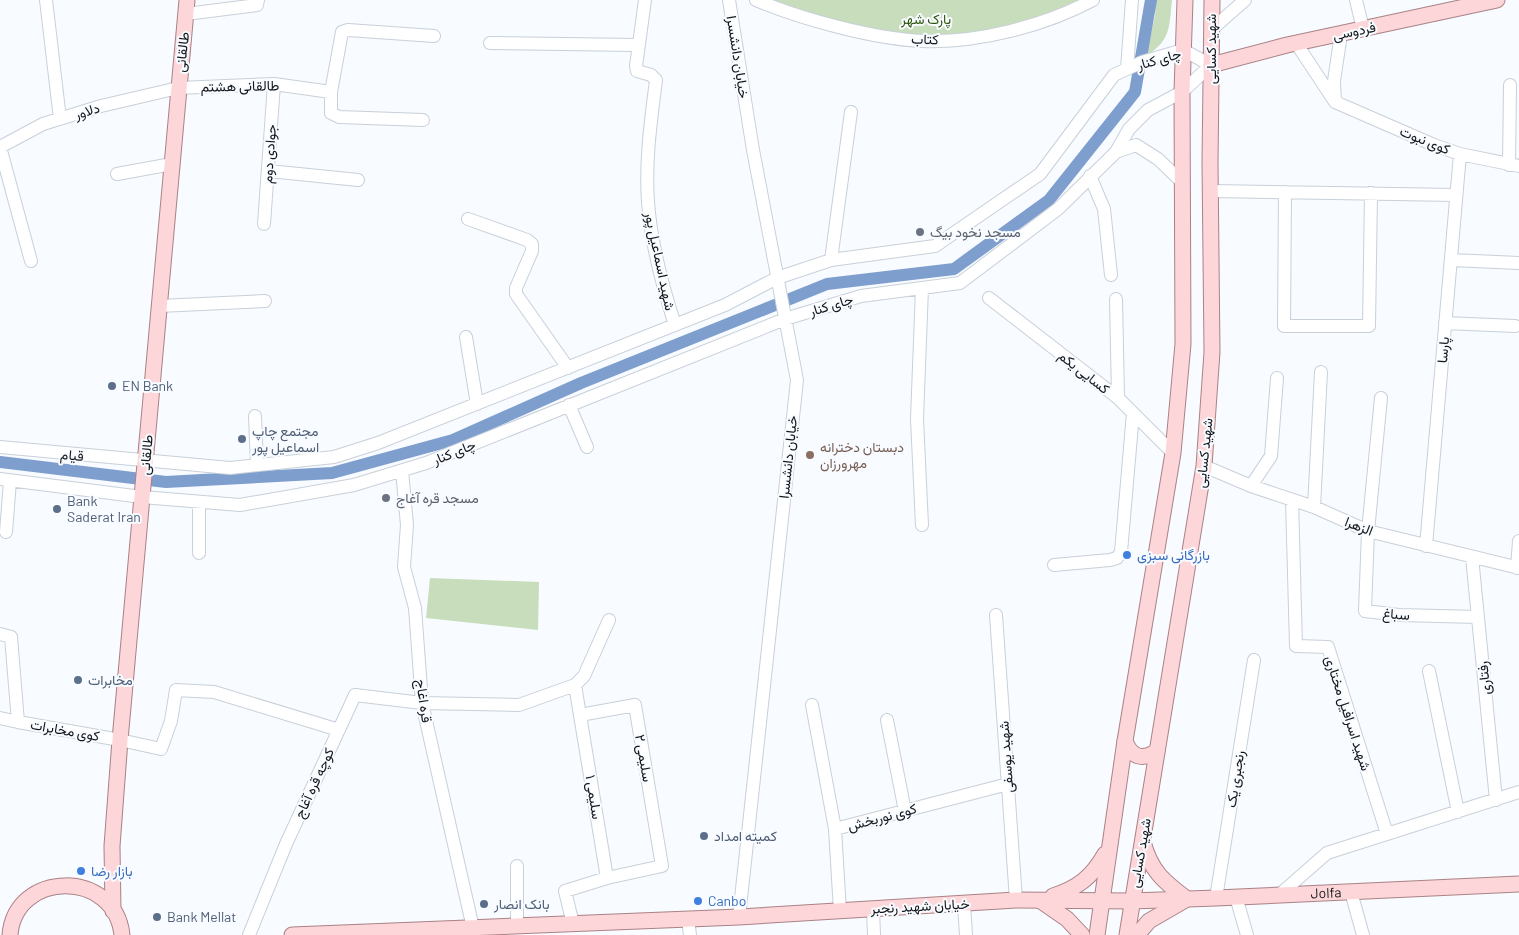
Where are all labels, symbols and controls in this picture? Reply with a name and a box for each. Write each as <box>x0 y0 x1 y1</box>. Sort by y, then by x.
park label: پارک شهر <box>900 10 951 29</box>
street label: خیابان دانشسرا <box>723 14 753 100</box>
street label: شهید کسایی <box>1202 14 1220 84</box>
street label: فردوسی <box>1331 18 1377 44</box>
street label: کتاب <box>911 30 939 48</box>
street label: طالقانی <box>171 31 193 73</box>
street label: چای کنار <box>1134 44 1183 75</box>
street label: طالقانی هشتم <box>200 76 280 96</box>
street label: دلاور <box>71 99 102 124</box>
street label: کوی نبوت <box>1397 122 1453 158</box>
street label: جوادی دوم <box>258 124 280 184</box>
street label: شهید اسماعیل پور <box>640 209 679 312</box>
place label: مسجد نخود‌ بیگ <box>930 223 1021 241</box>
marker: مسجد نخود‌ بیگ <box>914 226 926 238</box>
street label: چای کنار <box>806 290 855 321</box>
street label: پارسا <box>1433 336 1454 364</box>
street label: کسایی یکم <box>1055 346 1113 398</box>
place label: EN Bank <box>122 377 173 394</box>
marker: EN Bank <box>106 380 118 392</box>
street label: خیابان دانشسرا <box>775 415 801 499</box>
street label: شهید کسایی <box>1191 417 1217 489</box>
place label: مجتمع چاپ اسماعیل پور <box>251 422 319 457</box>
marker: مجتمع چاپ اسماعیل پور <box>236 433 248 445</box>
street label: طالقانی <box>135 434 157 476</box>
street label: چای کنار <box>429 435 479 470</box>
place label: دبستان دخترانه مهرورزان <box>820 438 904 472</box>
street label: قیام <box>60 445 84 465</box>
marker: دبستان دخترانه مهرورزان <box>804 449 816 461</box>
place label: مسجد قره آغاج <box>396 489 479 509</box>
place label: Bank Saderat Iran <box>67 492 141 525</box>
marker: مسجد قره آغاج <box>380 492 392 504</box>
marker: Bank Saderat Iran <box>51 503 63 515</box>
street label: الزهرا <box>1342 512 1376 540</box>
place label: بازرگانی سبزی <box>1137 546 1210 564</box>
marker: بازرگانی سبزی <box>1121 549 1133 561</box>
street label: سباغ <box>1381 604 1410 626</box>
street label: شهید اسرافیل مختاری <box>1321 653 1375 773</box>
street label: رفتاری <box>1473 660 1495 696</box>
place label: مخابرات <box>88 671 133 689</box>
marker: مخابرات <box>72 674 84 686</box>
street label: قره اغاج <box>410 678 436 724</box>
street label: کوی مخابرات <box>29 715 101 745</box>
street label: شهید یوسفی <box>995 721 1017 793</box>
street label: سلیمی ۲ <box>631 733 657 783</box>
street label: کوچه قره آغاج <box>290 745 340 822</box>
street label: رنجبری یک <box>1222 749 1248 809</box>
street label: سلیمی ۱ <box>582 774 606 820</box>
street label: کوی نوربخش <box>845 799 919 835</box>
street label: شهید کسایی <box>1125 817 1155 889</box>
place label: کمیته امداد <box>714 827 777 844</box>
marker: کمیته امداد <box>698 830 710 842</box>
place label: بازار رضا <box>91 862 133 880</box>
marker: بازار رضا <box>75 865 87 877</box>
street label: Jolfa <box>1310 883 1342 902</box>
place label: Canbo <box>708 892 746 909</box>
street label: خیابان شهید رنجبر <box>869 894 970 918</box>
place label: بانک انصار <box>493 895 550 913</box>
marker: Canbo <box>692 895 704 907</box>
marker: بانک انصار <box>478 898 490 910</box>
place label: Bank Mellat <box>167 908 236 925</box>
marker: Bank Mellat <box>151 911 163 923</box>

